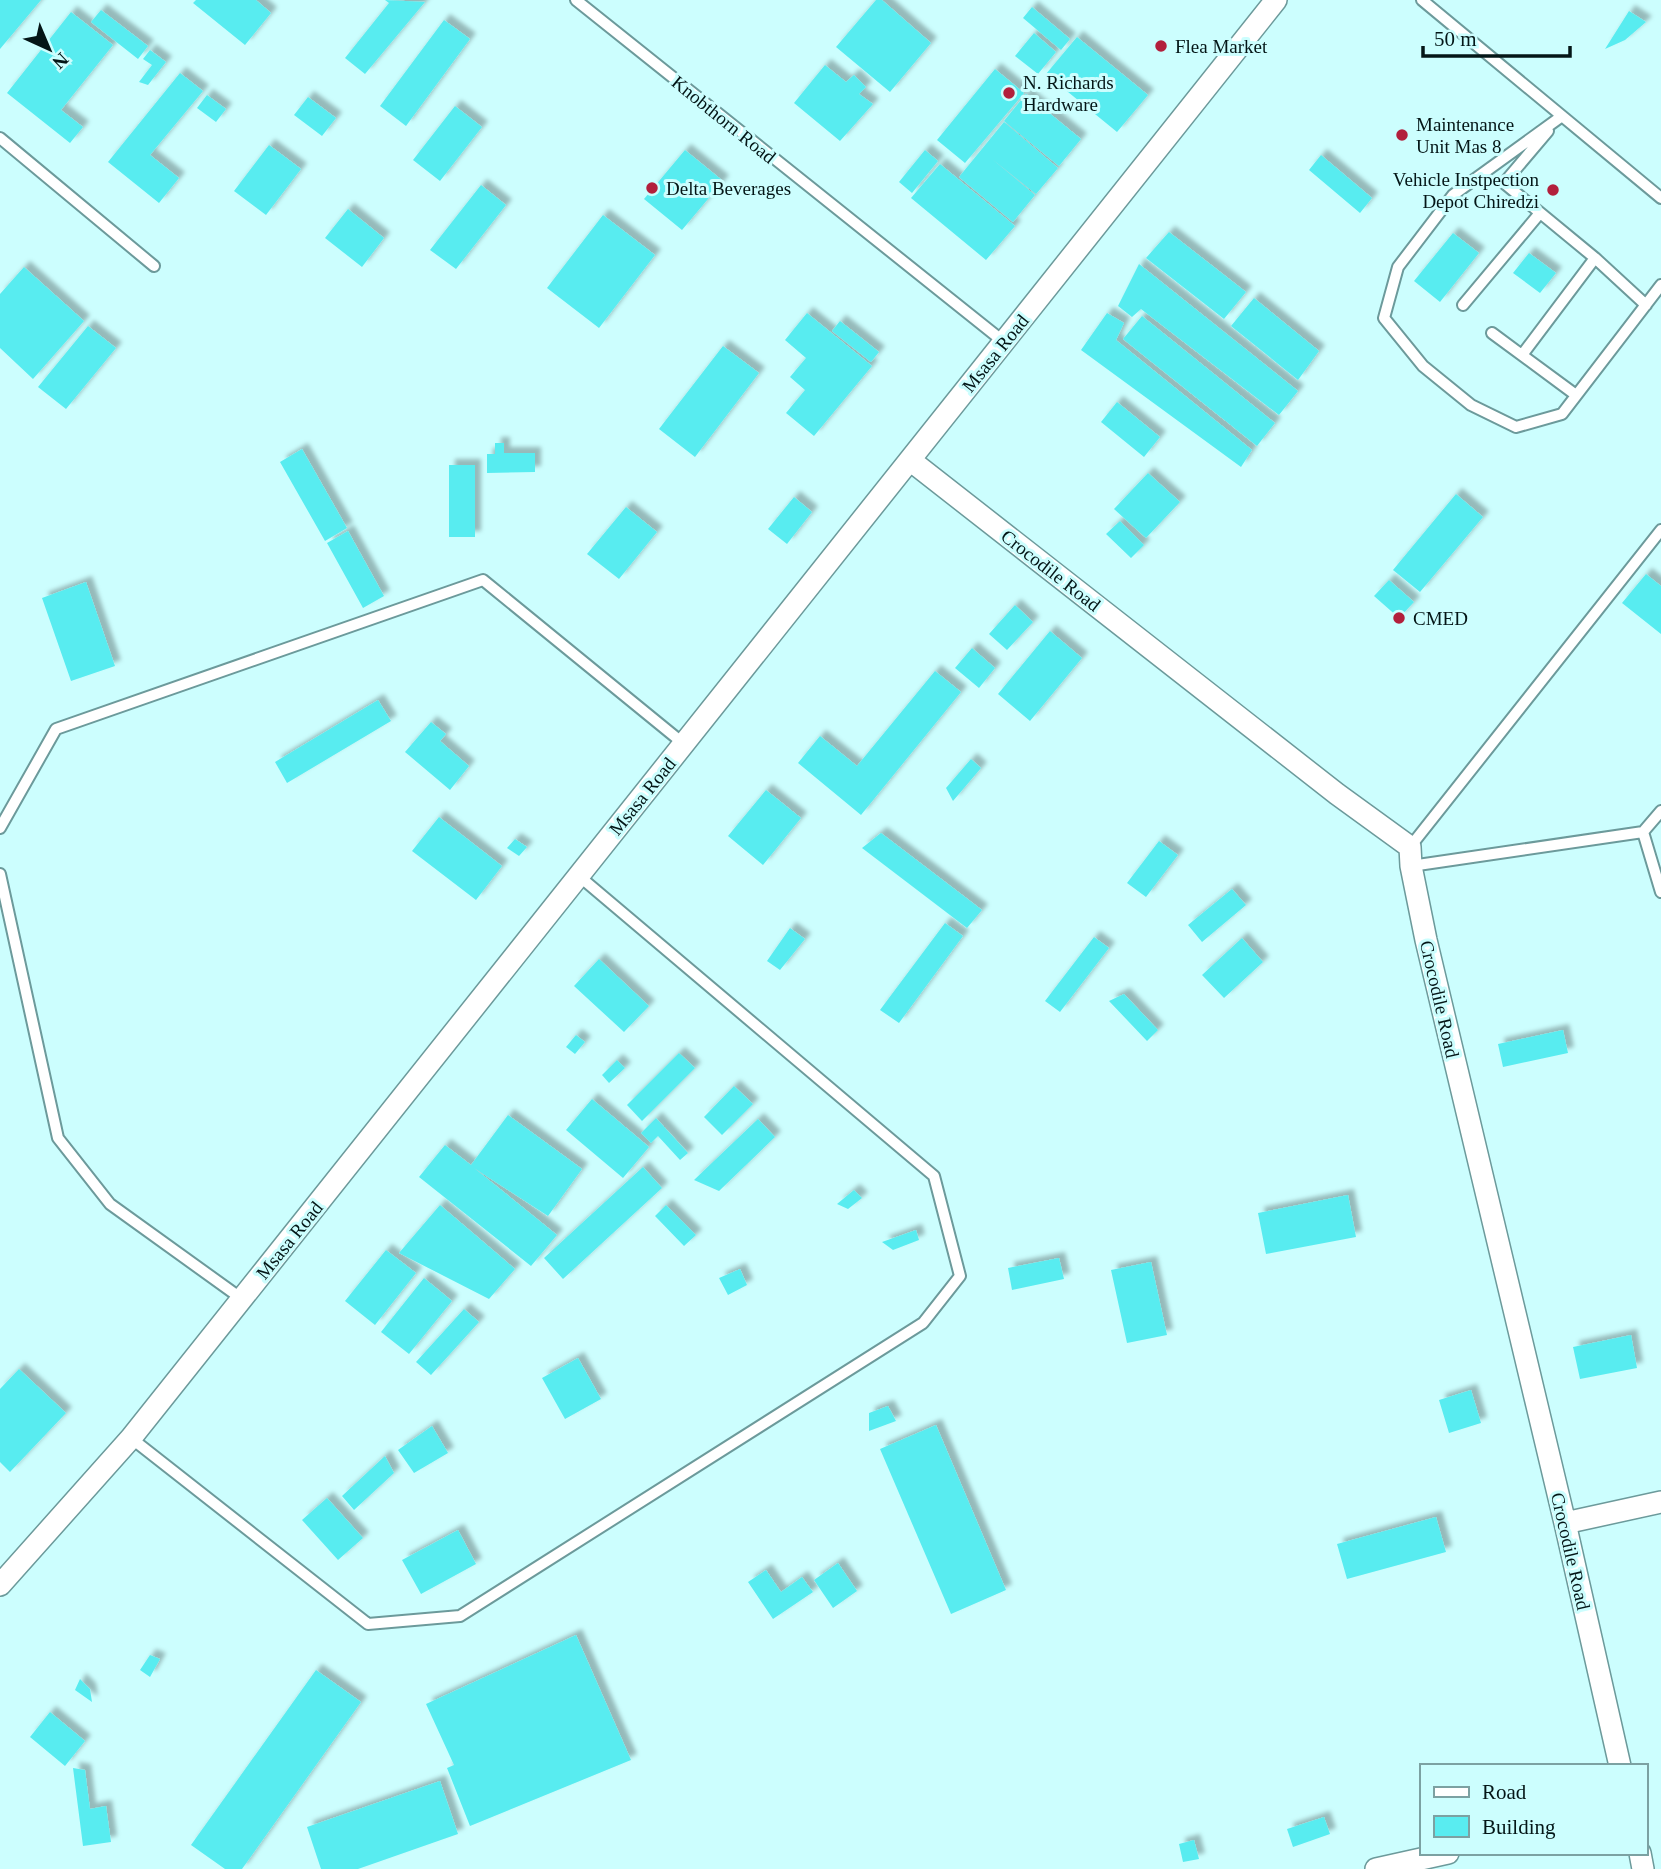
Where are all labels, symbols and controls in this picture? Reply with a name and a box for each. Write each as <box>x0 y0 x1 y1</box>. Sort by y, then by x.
north arrow <box>14 14 84 84</box>
scale bar <box>1423 14 1570 58</box>
text: 50 m <box>1434 27 1477 51</box>
place label: Flea Market <box>1175 36 1268 57</box>
marker: Flea Market <box>1153 38 1169 54</box>
text: N <box>48 49 73 73</box>
street label: Knobthorn Road <box>668 71 780 168</box>
place label: N. Richards Hardware <box>1023 72 1114 115</box>
marker: N. Richards Hardware <box>1001 85 1017 101</box>
place label: Maintenance Unit Mas 8 <box>1416 114 1514 157</box>
marker: Maintenance Unit Mas 8 <box>1394 127 1410 143</box>
place label: Vehicle Instpection Depot Chiredzi <box>1393 169 1539 212</box>
place label: Delta Beverages <box>666 178 791 199</box>
marker: Delta Beverages <box>644 180 660 196</box>
marker: Vehicle Instpection Depot Chiredzi <box>1545 182 1561 198</box>
street label: Msasa Road <box>958 310 1033 396</box>
street label: Crocodile Road <box>997 525 1105 616</box>
place label: CMED <box>1413 608 1468 629</box>
marker: CMED <box>1391 610 1407 626</box>
street label: Msasa Road <box>605 753 680 839</box>
street label: Crocodile Road <box>1416 938 1463 1060</box>
street label: Msasa Road <box>252 1197 327 1283</box>
street label: Crocodile Road <box>1547 1490 1594 1612</box>
legend <box>1420 1764 1647 1855</box>
text: Road <box>1482 1780 1527 1804</box>
text: Building <box>1482 1815 1556 1839</box>

